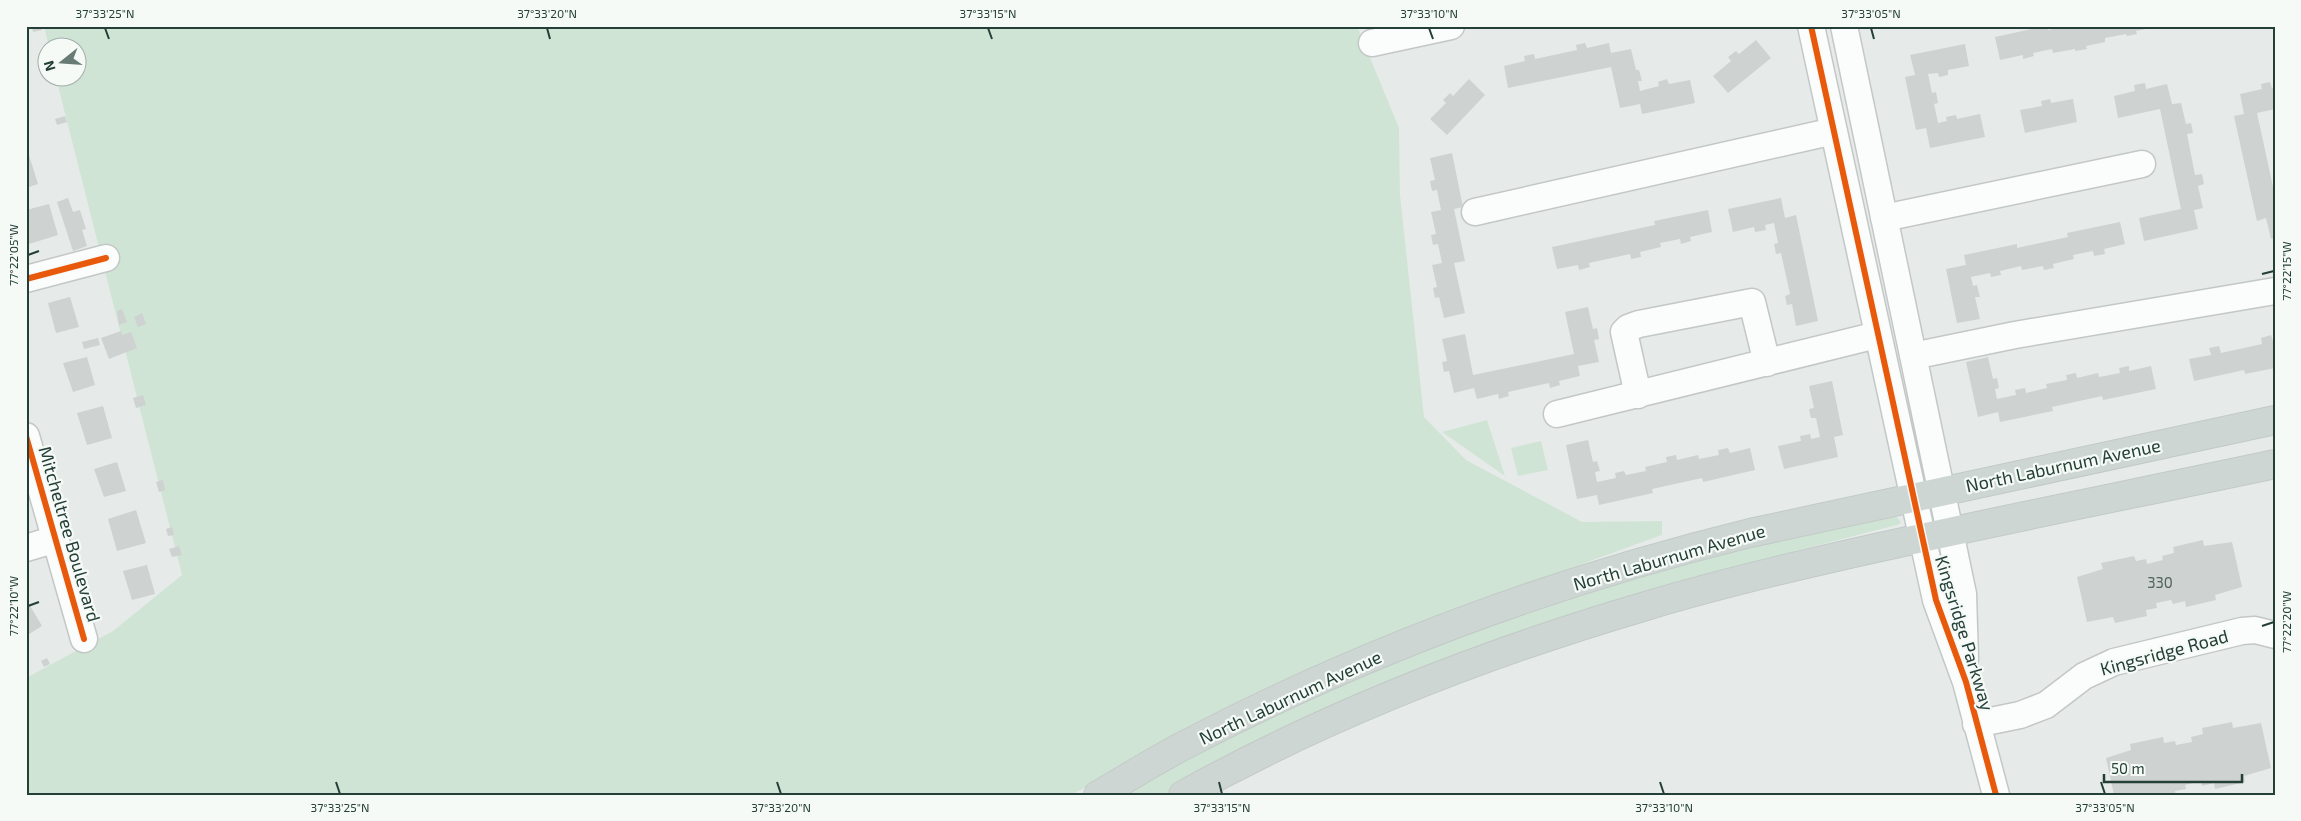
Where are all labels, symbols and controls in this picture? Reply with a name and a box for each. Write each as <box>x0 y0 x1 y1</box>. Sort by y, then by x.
text: 37°33'25"N <box>76 6 134 20</box>
text: 37°33'20"N <box>517 6 577 20</box>
text: 37°33'15"N <box>960 6 1016 20</box>
text: 37°33'10"N <box>1400 6 1458 20</box>
text: 37°33'05"N <box>1841 6 1901 20</box>
north arrow <box>38 38 88 88</box>
text: N <box>39 59 59 73</box>
text: 77°22'05"W <box>6 224 20 286</box>
text: 77°22'15"W <box>2279 241 2293 301</box>
street label: North Laburnum Avenue <box>1964 434 2162 496</box>
street label: Mitcheltree Boulevard <box>34 444 106 624</box>
street label: North Laburnum Avenue <box>1570 519 1768 595</box>
street label: Kingsridge Parkway <box>1931 553 1999 714</box>
house number: 330 <box>2147 573 2173 591</box>
text: 77°22'10"W <box>6 576 20 636</box>
text: 77°22'20"W <box>2279 591 2293 653</box>
street label: Kingsridge Road <box>2097 624 2231 680</box>
street label: North Laburnum Avenue <box>1195 645 1385 749</box>
scale bar <box>2104 751 2241 783</box>
text: 50 m <box>2111 759 2145 777</box>
text: 37°33'25"N <box>311 800 369 814</box>
text: 37°33'20"N <box>751 800 811 814</box>
text: 37°33'15"N <box>1194 800 1250 814</box>
text: 37°33'10"N <box>1635 800 1693 814</box>
text: 37°33'05"N <box>2075 800 2135 814</box>

